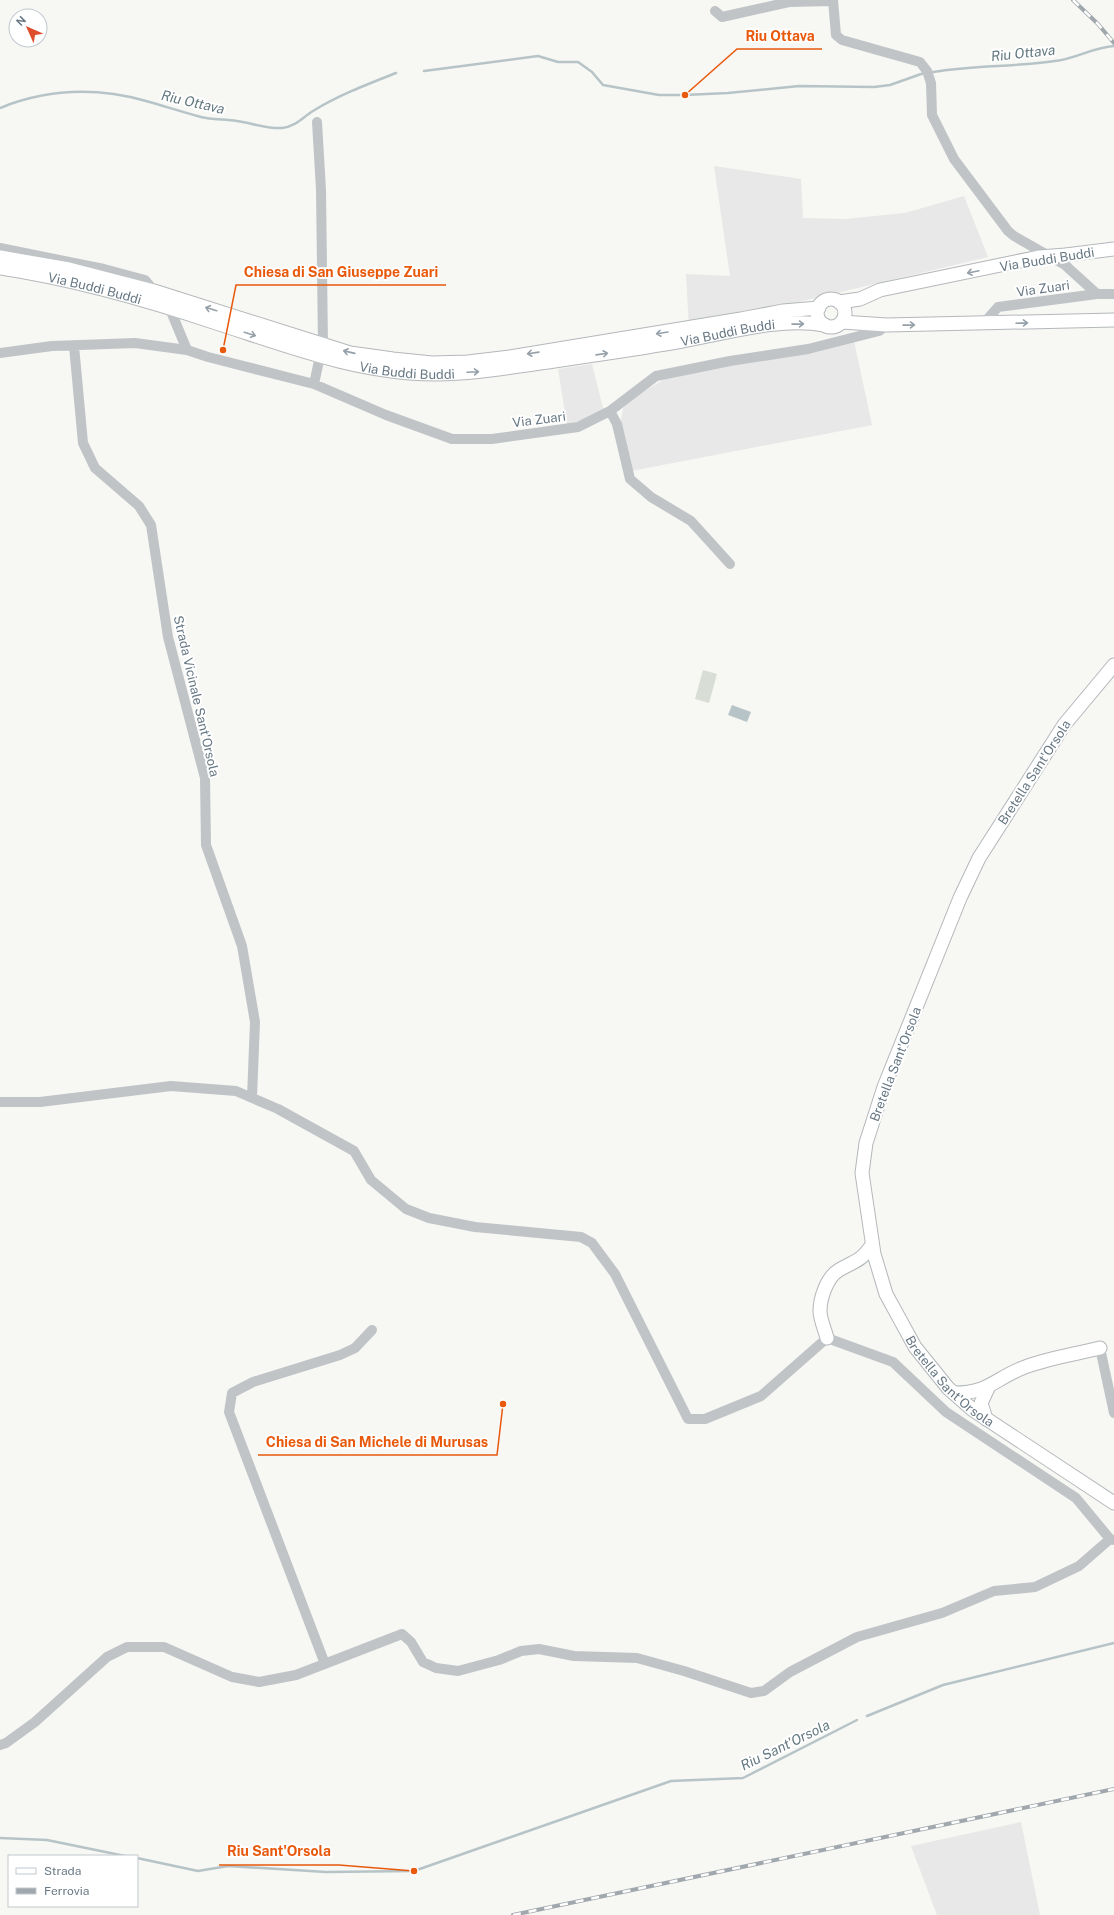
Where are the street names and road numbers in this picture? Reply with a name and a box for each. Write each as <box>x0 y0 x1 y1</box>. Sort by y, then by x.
street label: Via Buddi Buddi <box>999 245 1095 274</box>
street label: Via Buddi Buddi <box>47 270 143 307</box>
street label: Via Zuari <box>1015 277 1071 300</box>
street label: Via Buddi Buddi <box>679 317 776 349</box>
street label: Via Buddi Buddi <box>358 359 455 382</box>
street label: Via Zuari <box>512 409 567 430</box>
street label: Strada Vicinale Sant'Orsola <box>171 614 222 778</box>
street label: Bretella Sant'Orsola <box>995 717 1074 827</box>
street label: Bretella Sant'Orsola <box>867 1005 924 1124</box>
street label: Bretella Sant'Orsola <box>902 1333 997 1430</box>

